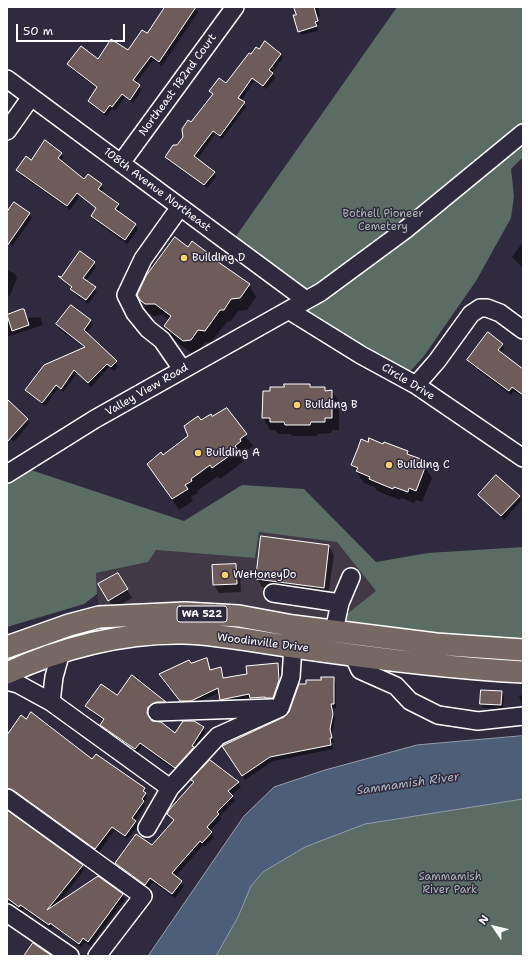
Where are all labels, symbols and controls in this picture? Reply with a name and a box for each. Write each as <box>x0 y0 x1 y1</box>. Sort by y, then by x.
scale bar <box>18 16 127 42</box>
text: 50 m <box>23 23 53 39</box>
street label: Northeast 182nd Court <box>136 31 220 139</box>
street label: 108th Avenue Northeast <box>101 145 213 235</box>
park label: Bothell Pioneer Cemetery <box>343 207 423 233</box>
place label: Building D <box>192 251 245 265</box>
marker: Building D <box>179 253 189 263</box>
street label: Valley View Road <box>103 361 191 419</box>
street label: Circle Drive <box>379 361 437 403</box>
place label: Building B <box>305 398 357 412</box>
marker: Building B <box>292 400 302 410</box>
place label: Building A <box>206 446 260 460</box>
marker: Building A <box>193 448 203 458</box>
place label: Building C <box>397 458 450 472</box>
marker: Building C <box>384 460 394 470</box>
place label: WeHoneyDo <box>233 568 296 582</box>
marker: WeHoneyDo <box>220 570 230 580</box>
road number: WA 522 <box>177 606 227 622</box>
street label: Woodinville Drive <box>216 631 310 655</box>
water label: Sammamish River <box>355 770 461 798</box>
park label: Sammamish River Park <box>418 870 482 896</box>
north arrow <box>474 907 514 947</box>
text: N <box>475 912 492 928</box>

